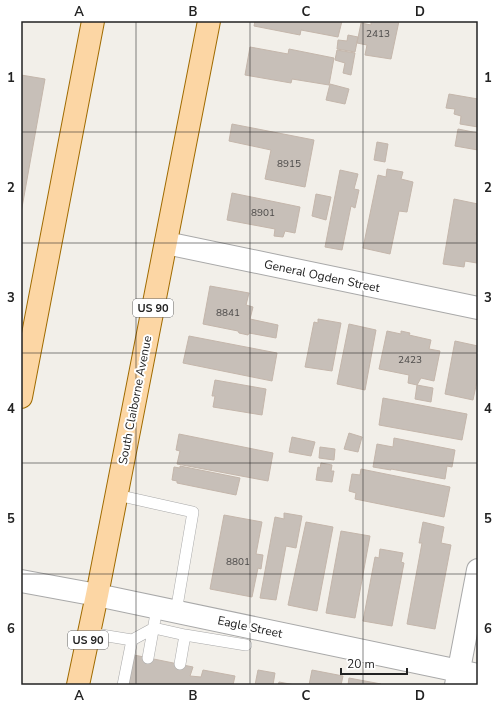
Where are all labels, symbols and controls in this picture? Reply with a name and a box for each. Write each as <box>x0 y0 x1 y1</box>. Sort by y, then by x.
text: A <box>74 3 84 21</box>
text: B <box>189 3 198 21</box>
text: C <box>302 3 311 21</box>
text: D <box>415 3 425 21</box>
house number: 2413 <box>366 27 390 41</box>
text: 1 <box>7 69 15 87</box>
text: 1 <box>484 69 492 87</box>
house number: 8915 <box>277 157 301 171</box>
text: 2 <box>7 179 15 197</box>
text: 2 <box>484 179 492 197</box>
house number: 8901 <box>251 206 275 220</box>
street label: General Ogden Street <box>263 256 382 296</box>
text: 3 <box>7 289 15 307</box>
text: 3 <box>484 289 492 307</box>
road number: US 90 <box>133 299 173 317</box>
house number: 8841 <box>216 306 240 320</box>
street label: South Claiborne Avenue <box>115 334 155 466</box>
house number: 2423 <box>398 353 422 367</box>
text: 4 <box>7 400 15 418</box>
text: 4 <box>484 400 492 418</box>
text: 5 <box>7 510 15 528</box>
text: 5 <box>484 510 492 528</box>
house number: 8801 <box>226 555 250 569</box>
street label: Eagle Street <box>216 612 285 642</box>
text: 6 <box>7 620 15 638</box>
text: 6 <box>484 620 492 638</box>
road number: US 90 <box>68 631 108 649</box>
scale bar <box>341 650 407 676</box>
text: 20 m <box>347 656 375 672</box>
text: A <box>74 687 84 705</box>
text: B <box>189 687 198 705</box>
text: C <box>302 687 311 705</box>
text: D <box>415 687 425 705</box>

